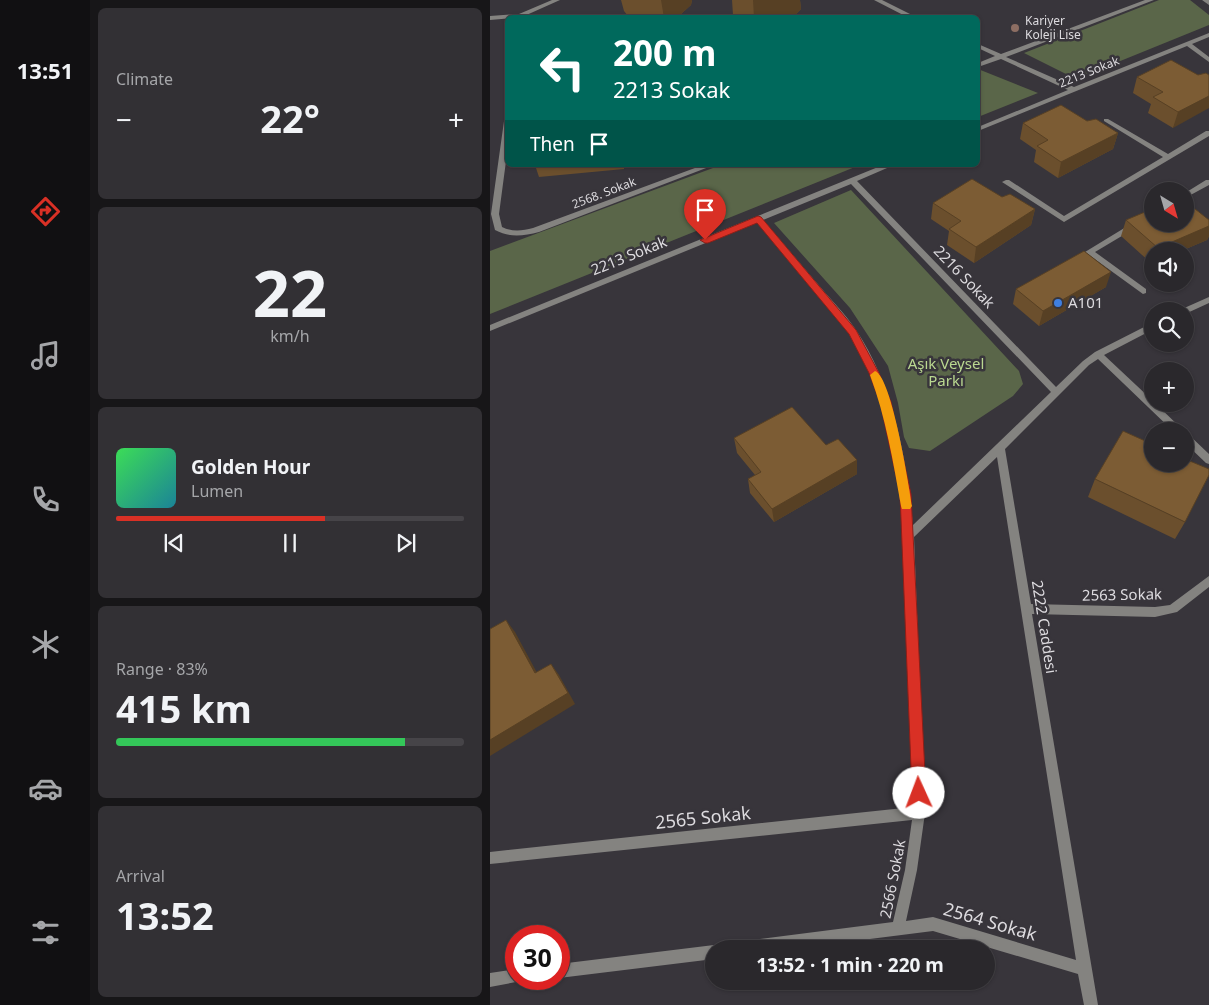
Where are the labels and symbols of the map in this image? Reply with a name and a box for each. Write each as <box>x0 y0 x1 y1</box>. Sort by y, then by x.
place label: Kariyer Koleji Lise <box>1025 12 1081 43</box>
marker: Kariyer Koleji Lise <box>1009 22 1021 34</box>
street label: 2213 Sokak <box>1056 51 1122 91</box>
street label: 2568. Sokak <box>569 172 639 213</box>
north arrow <box>1144 182 1194 232</box>
pin <box>684 189 726 240</box>
street label: 2213 Sokak <box>588 231 669 279</box>
street label: 2216 Sokak <box>930 241 1000 312</box>
place label: A101 <box>1068 292 1103 312</box>
marker: A101 <box>1052 297 1064 309</box>
park label: Aşık Veysel Parkı <box>908 353 984 390</box>
street label: 2222 Caddesi <box>1028 579 1062 675</box>
street label: 2563 Sokak <box>1082 583 1162 605</box>
position arrow <box>892 766 944 818</box>
street label: 2565 Sokak <box>654 800 752 834</box>
street label: 2566 Sokak <box>875 838 909 920</box>
street label: 2564 Sokak <box>941 896 1040 946</box>
speed limit sign: 30 <box>505 925 570 990</box>

